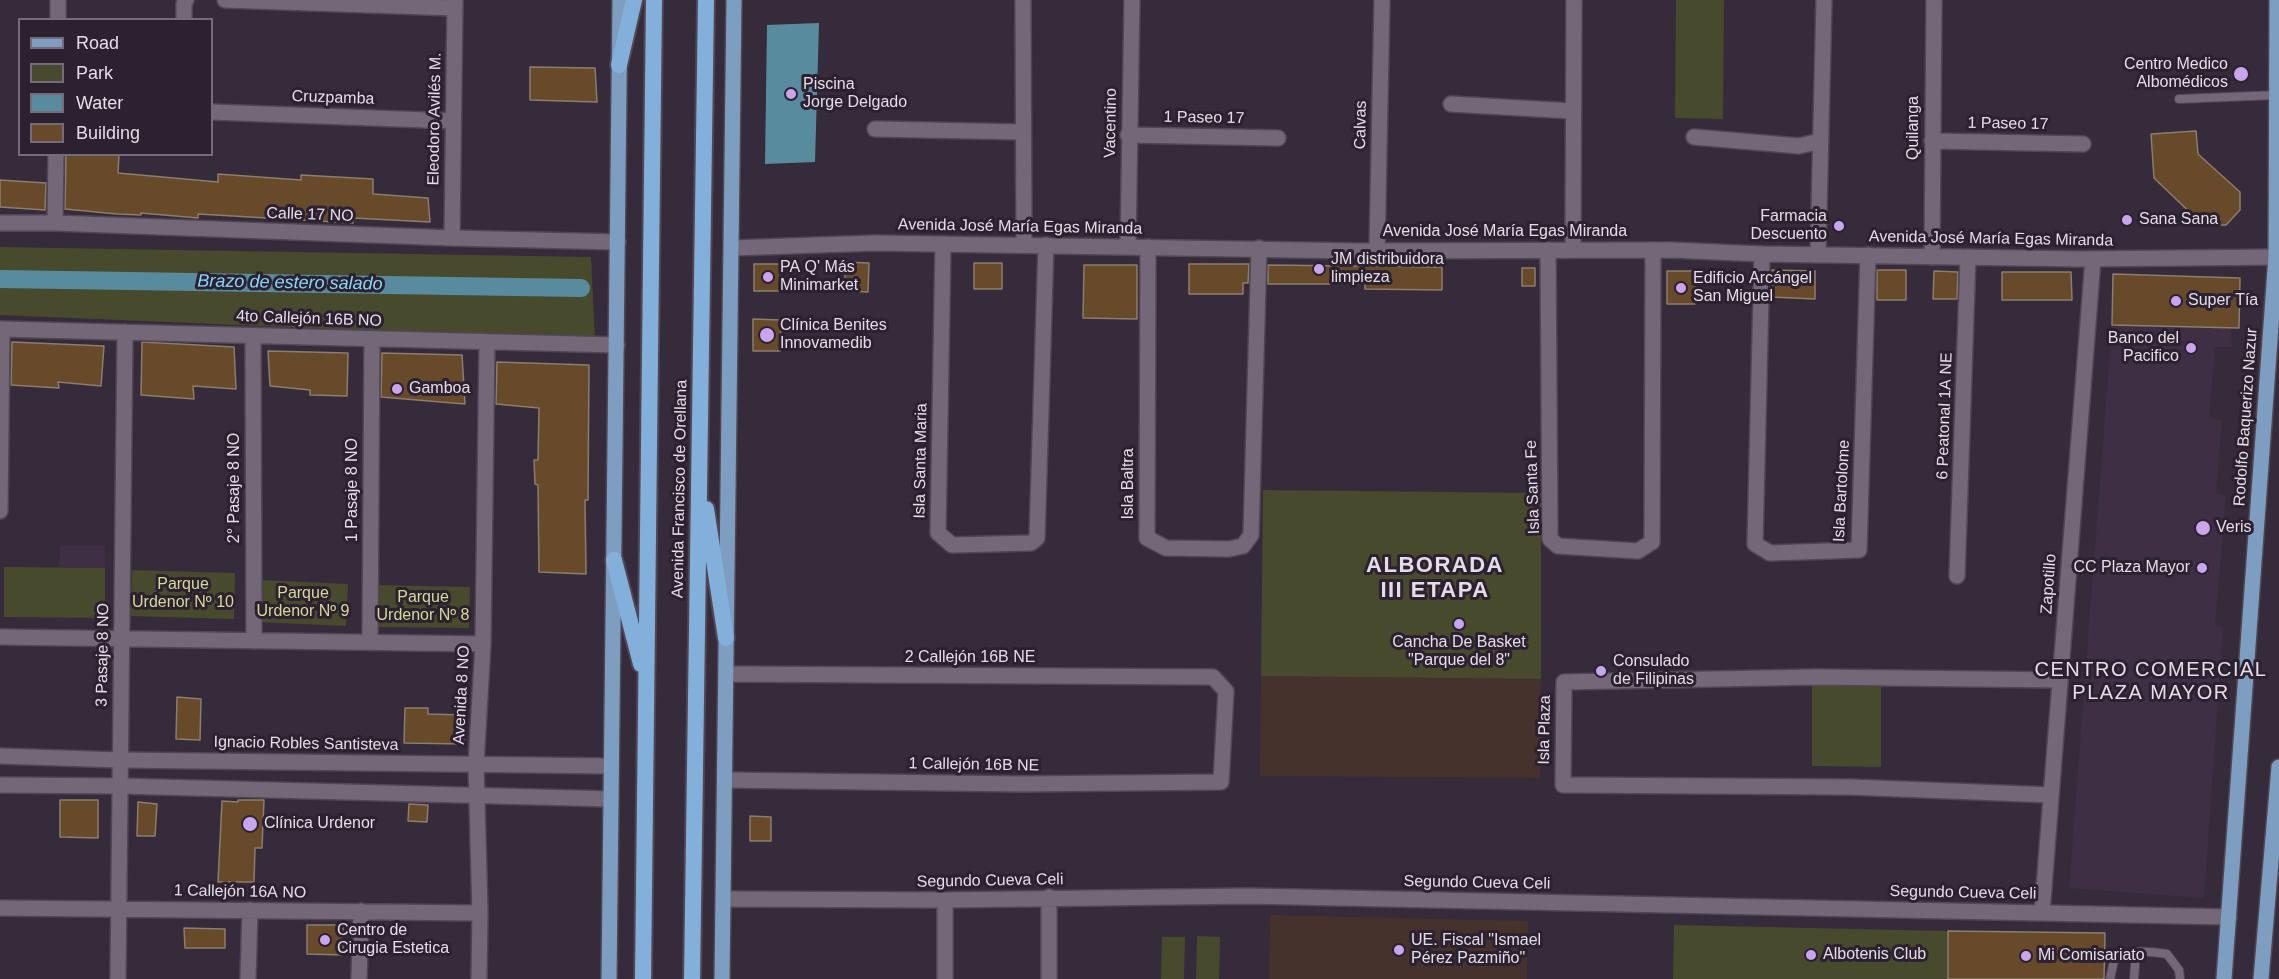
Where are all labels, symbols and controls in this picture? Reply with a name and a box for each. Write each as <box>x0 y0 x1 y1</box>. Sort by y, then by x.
legend <box>18 18 213 156</box>
text: Road <box>76 33 119 53</box>
street label: Eleodoro Avilés M. <box>424 52 446 186</box>
place label: Centro Medico Albomédicos <box>2124 55 2228 93</box>
text: Park <box>76 63 113 83</box>
marker: Centro Medico Albomédicos <box>2232 65 2250 83</box>
place label: Piscina Jorge Delgado <box>803 75 907 113</box>
street label: Cruzpamba <box>291 87 375 109</box>
marker: Piscina Jorge Delgado <box>784 87 798 101</box>
street label: Vacentino <box>1101 88 1121 158</box>
text: Water <box>76 93 123 113</box>
street label: Quilanga <box>1904 96 1924 160</box>
street label: Calvas <box>1351 100 1371 150</box>
street label: 1 Paseo 17 <box>1163 108 1245 128</box>
street label: 1 Paseo 17 <box>1967 114 2049 134</box>
text: Building <box>76 123 140 143</box>
street label: Calle 17 NO <box>266 204 354 226</box>
place label: Farmacia Descuento <box>1751 207 1827 245</box>
place label: Sana Sana <box>2139 210 2218 230</box>
marker: Sana Sana <box>2120 213 2134 227</box>
street label: Avenida José María Egas Miranda <box>898 215 1142 239</box>
marker: Farmacia Descuento <box>1832 219 1846 233</box>
street label: Avenida José María Egas Miranda <box>1383 222 1627 242</box>
street label: Avenida José María Egas Miranda <box>1869 227 2113 251</box>
place label: JM distribuidora limpieza <box>1331 250 1444 288</box>
place label: PA Q' Más Minimarket <box>780 258 858 296</box>
marker: JM distribuidora limpieza <box>1312 262 1326 276</box>
place label: Edificio Arcángel San Miguel <box>1693 269 1812 307</box>
marker: PA Q' Más Minimarket <box>761 270 775 284</box>
water label: Brazo de estero salado <box>197 271 383 295</box>
marker: Edificio Arcángel San Miguel <box>1674 281 1688 295</box>
place label: Super Tía <box>2188 291 2258 311</box>
marker: Super Tía <box>2169 294 2183 308</box>
street label: 4to Callejón 16B NO <box>236 307 382 331</box>
place label: Clínica Benites Innovamedib <box>780 316 887 354</box>
marker: Clínica Benites Innovamedib <box>758 326 776 344</box>
street label: Rodolfo Baquerizo Nazur <box>2230 327 2262 507</box>
place label: Banco del Pacifico <box>2108 329 2179 367</box>
marker: Banco del Pacifico <box>2184 341 2198 355</box>
street label: 6 Peatonal 1A NE <box>1933 352 1957 480</box>
place label: Gamboa <box>409 379 470 399</box>
street label: Avenida Francisco de Orellana <box>668 380 692 598</box>
marker: Gamboa <box>390 382 404 396</box>
street label: Isla Santa Maria <box>910 403 932 519</box>
street label: 2° Pasaje 8 NO <box>225 433 245 543</box>
street label: 1 Pasaje 8 NO <box>343 438 363 542</box>
street label: Isla Bartolome <box>1830 439 1854 543</box>
street label: Isla Santa Fe <box>1522 440 1544 534</box>
street label: Isla Baltra <box>1119 448 1139 520</box>
place label: Veris <box>2216 518 2252 538</box>
marker: Veris <box>2194 519 2212 537</box>
district label: ALBORADA III ETAPA <box>1366 553 1504 604</box>
street label: Zapotillo <box>2037 553 2061 615</box>
place label: CC Plaza Mayor <box>2074 558 2190 578</box>
marker: CC Plaza Mayor <box>2195 561 2209 575</box>
park label: Parque Urdenor Nº 10 <box>132 575 234 613</box>
park label: Parque Urdenor Nº 9 <box>257 584 349 622</box>
park label: Parque Urdenor Nº 8 <box>377 588 469 626</box>
street label: 3 Pasaje 8 NO <box>92 603 114 707</box>
marker: Cancha De Basket "Parque del 8" <box>1452 617 1466 631</box>
place label: Cancha De Basket "Parque del 8" <box>1392 633 1526 671</box>
street label: Avenida 8 NO <box>450 645 474 745</box>
street label: 2 Callejón 16B NE <box>905 648 1035 668</box>
place label: Consulado de Filipinas <box>1613 652 1694 690</box>
district label: CENTRO COMERCIAL PLAZA MAYOR <box>2035 658 2267 705</box>
marker: Consulado de Filipinas <box>1594 664 1608 678</box>
street label: Isla Plaza <box>1535 695 1555 765</box>
street label: Ignacio Robles Santisteva <box>213 733 399 755</box>
street label: 1 Callejón 16B NE <box>908 754 1040 776</box>
place label: Clínica Urdenor <box>264 814 375 834</box>
marker: Clínica Urdenor <box>241 815 259 833</box>
street label: Segundo Cueva Celi <box>916 870 1064 892</box>
street label: Segundo Cueva Celi <box>1403 872 1551 894</box>
street label: 1 Callejón 16A NO <box>174 881 306 903</box>
street label: Segundo Cueva Celi <box>1889 882 2037 904</box>
place label: Centro de Cirugia Estetica <box>337 921 449 959</box>
place label: UE. Fiscal "Ismael Pérez Pazmiño" <box>1411 931 1541 969</box>
marker: Centro de Cirugia Estetica <box>318 933 332 947</box>
marker: UE. Fiscal "Ismael Pérez Pazmiño" <box>1392 943 1406 957</box>
place label: Albotenis Club <box>1823 945 1926 965</box>
place label: Mi Comisariato <box>2038 946 2145 966</box>
marker: Albotenis Club <box>1804 948 1818 962</box>
marker: Mi Comisariato <box>2019 949 2033 963</box>

